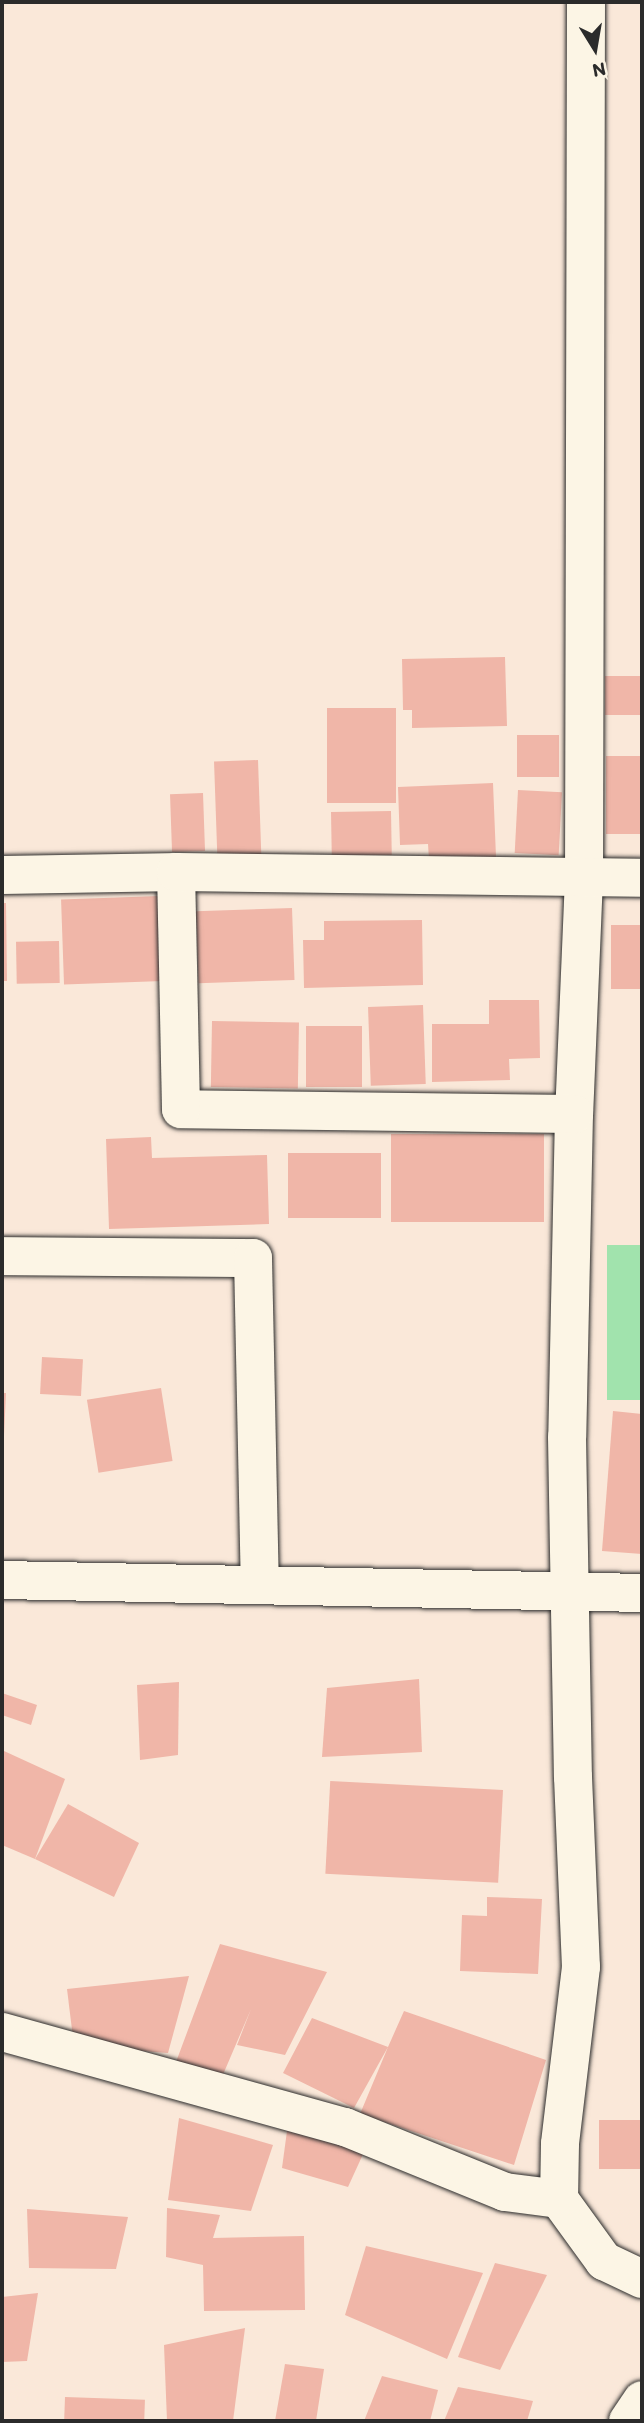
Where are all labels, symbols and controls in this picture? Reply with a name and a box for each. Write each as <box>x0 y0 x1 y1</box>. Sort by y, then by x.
north arrow <box>560 14 630 84</box>
text: N <box>591 58 608 83</box>

